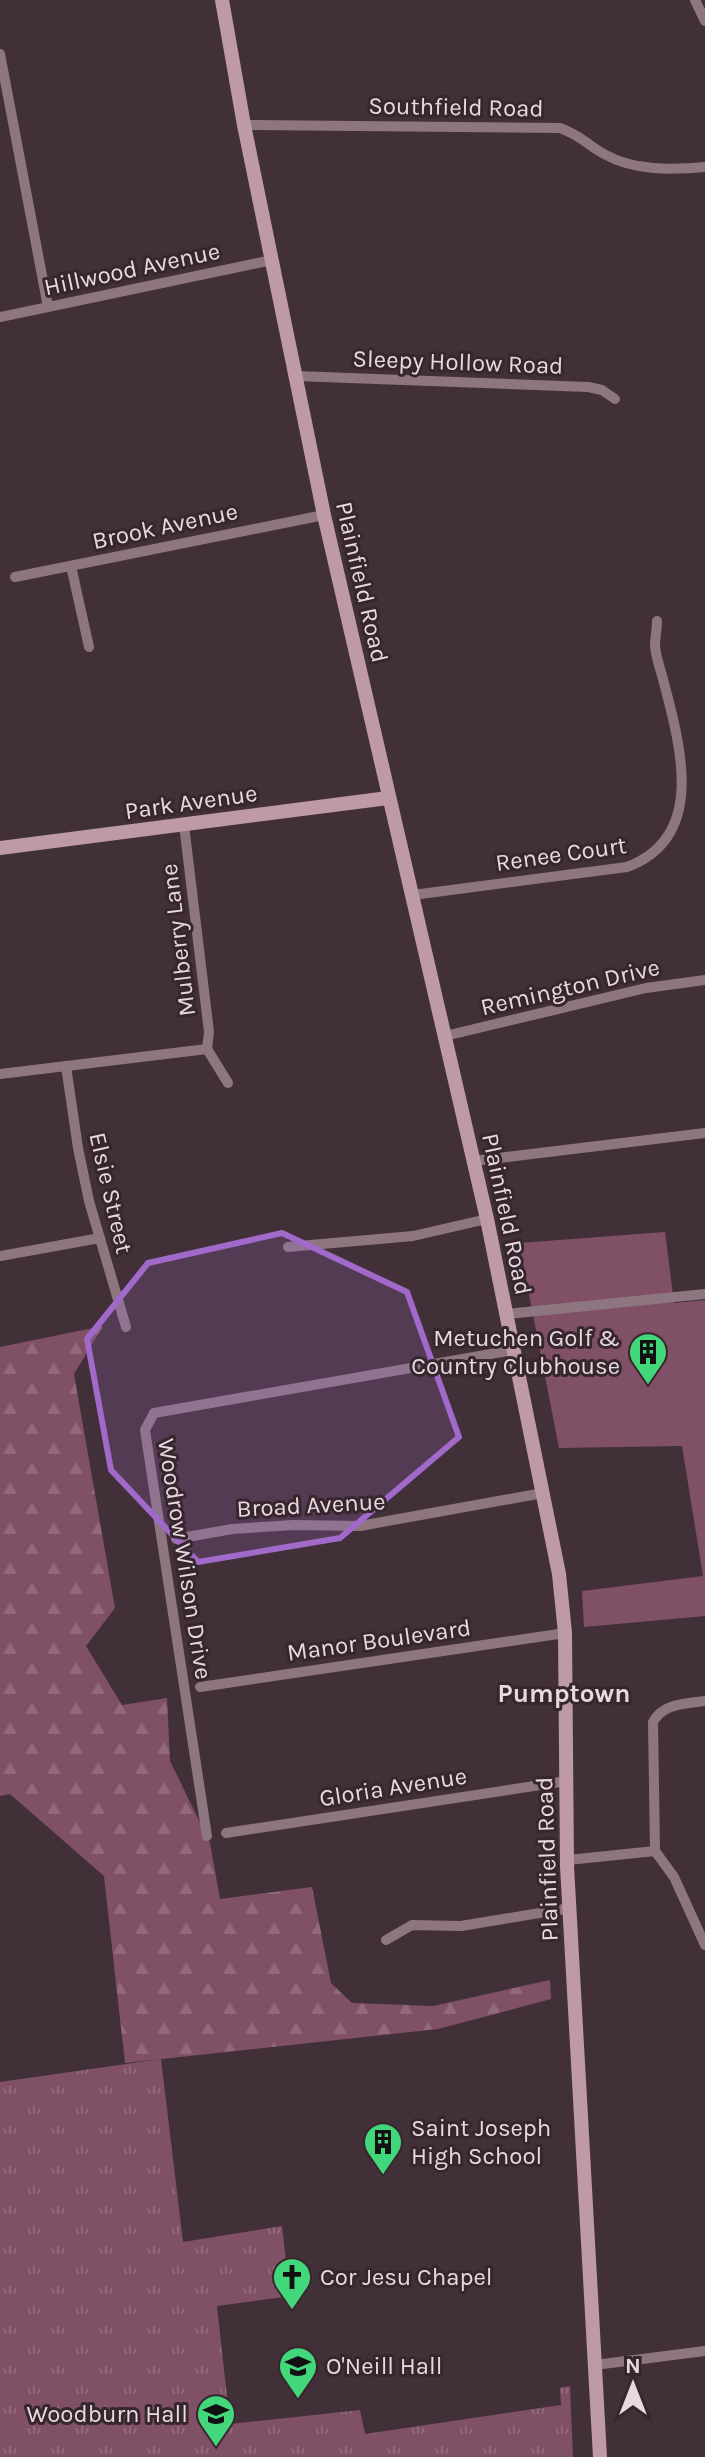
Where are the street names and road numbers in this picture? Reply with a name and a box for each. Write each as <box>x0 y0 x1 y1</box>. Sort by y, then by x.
street label: Southfield Road <box>368 91 544 123</box>
street label: Hillwood Avenue <box>41 237 223 301</box>
street label: Sleepy Hollow Road <box>352 344 564 380</box>
street label: Brook Avenue <box>90 497 240 555</box>
street label: Plainfield Road <box>330 499 394 665</box>
street label: Park Avenue <box>123 779 259 825</box>
street label: Renee Court <box>494 831 628 877</box>
street label: Mulberry Lane <box>155 862 201 1018</box>
street label: Remington Drive <box>478 953 662 1021</box>
street label: Elsie Street <box>83 1129 139 1257</box>
street label: Plainfield Road <box>476 1131 538 1297</box>
street label: Woodrow Wilson Drive <box>152 1437 218 1681</box>
street label: Broad Avenue <box>236 1487 386 1523</box>
street label: Manor Boulevard <box>285 1613 473 1667</box>
street label: Gloria Avenue <box>317 1762 469 1812</box>
street label: Plainfield Road <box>530 1776 564 1942</box>

